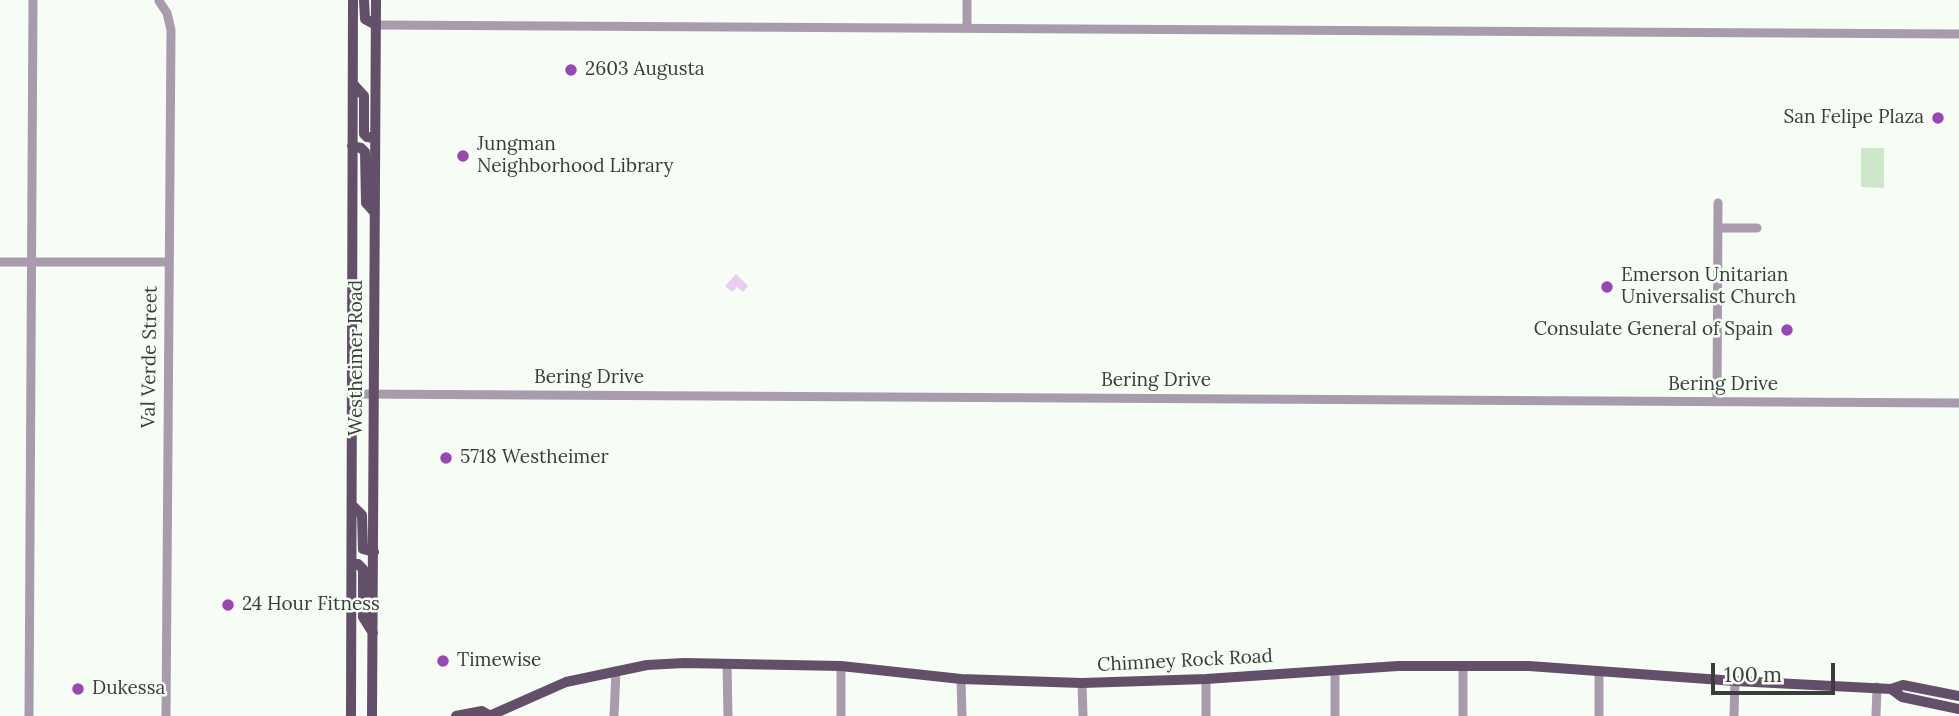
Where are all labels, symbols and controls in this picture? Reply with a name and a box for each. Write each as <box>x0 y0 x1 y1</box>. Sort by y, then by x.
place label: 2603 Augusta <box>585 59 705 81</box>
marker: 2603 Augusta <box>563 62 579 78</box>
place label: San Felipe Plaza <box>1783 107 1924 129</box>
marker: San Felipe Plaza <box>1930 110 1946 126</box>
place label: Jungman Neighborhood Library <box>477 134 673 178</box>
marker: Jungman Neighborhood Library <box>455 148 471 164</box>
place label: Emerson Unitarian Universalist Church <box>1621 265 1796 309</box>
marker: Emerson Unitarian Universalist Church <box>1599 279 1615 295</box>
street label: Westheimer Road <box>346 280 368 436</box>
street label: Val Verde Street <box>137 286 163 428</box>
place label: Consulate General of Spain <box>1534 319 1773 341</box>
marker: Consulate General of Spain <box>1779 322 1795 338</box>
street label: Bering Drive <box>534 367 644 389</box>
street label: Bering Drive <box>1101 370 1211 392</box>
street label: Bering Drive <box>1668 374 1778 396</box>
place label: 5718 Westheimer <box>460 447 609 469</box>
marker: 5718 Westheimer <box>438 450 454 466</box>
place label: 24 Hour Fitness <box>242 594 380 616</box>
marker: 24 Hour Fitness <box>220 597 236 613</box>
street label: Chimney Rock Road <box>1096 645 1274 677</box>
place label: Timewise <box>457 650 541 672</box>
scale bar <box>1714 650 1838 694</box>
marker: Timewise <box>435 653 451 669</box>
text: 100 m <box>1724 661 1782 688</box>
place label: Dukessa <box>92 678 165 700</box>
marker: Dukessa <box>70 681 86 697</box>

